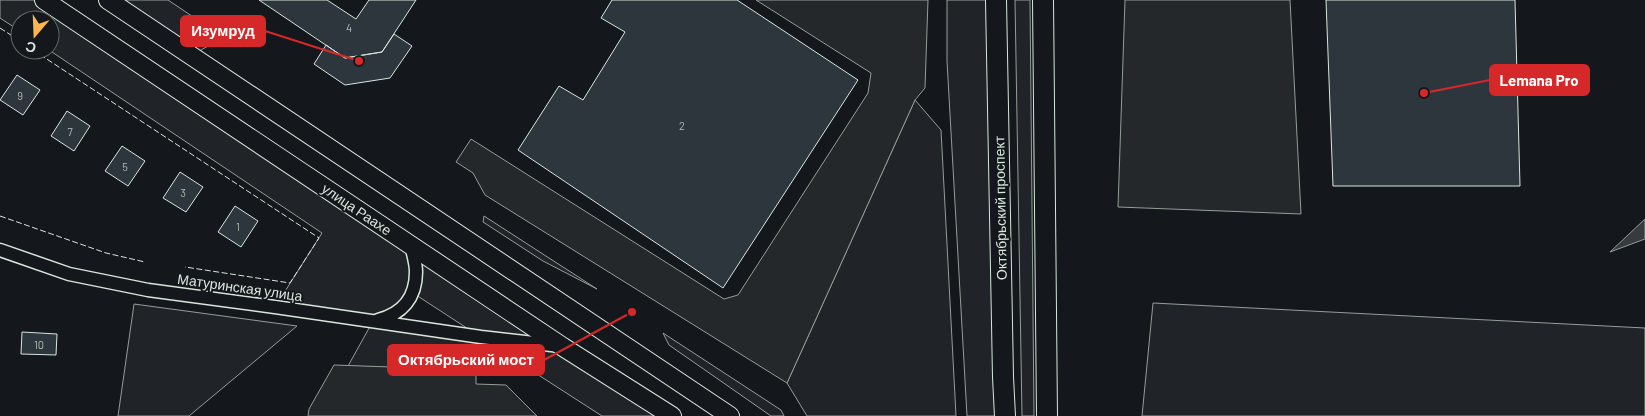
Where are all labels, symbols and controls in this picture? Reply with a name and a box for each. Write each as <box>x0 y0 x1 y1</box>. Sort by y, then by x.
north arrow <box>10 10 60 60</box>
callout: Изумруд <box>181 16 265 46</box>
text: Изумруд <box>191 21 255 39</box>
house number: 4 <box>346 21 352 34</box>
text: С <box>23 38 38 57</box>
callout: Lemana Pro <box>1490 65 1589 95</box>
text: Lemana Pro <box>1499 71 1579 89</box>
house number: 9 <box>17 89 23 102</box>
house number: 2 <box>679 119 685 132</box>
house number: 7 <box>67 125 73 138</box>
street label: Октябрьский проспект <box>990 135 1010 280</box>
house number: 5 <box>122 160 128 173</box>
street label: улица Раахе <box>319 179 395 239</box>
house number: 3 <box>180 186 186 199</box>
house number: 1 <box>236 220 240 233</box>
street label: Матуринская улица <box>176 270 304 304</box>
house number: 10 <box>34 338 44 351</box>
callout: Октябрьский мост <box>388 345 544 375</box>
text: Октябрьский мост <box>398 350 534 368</box>

